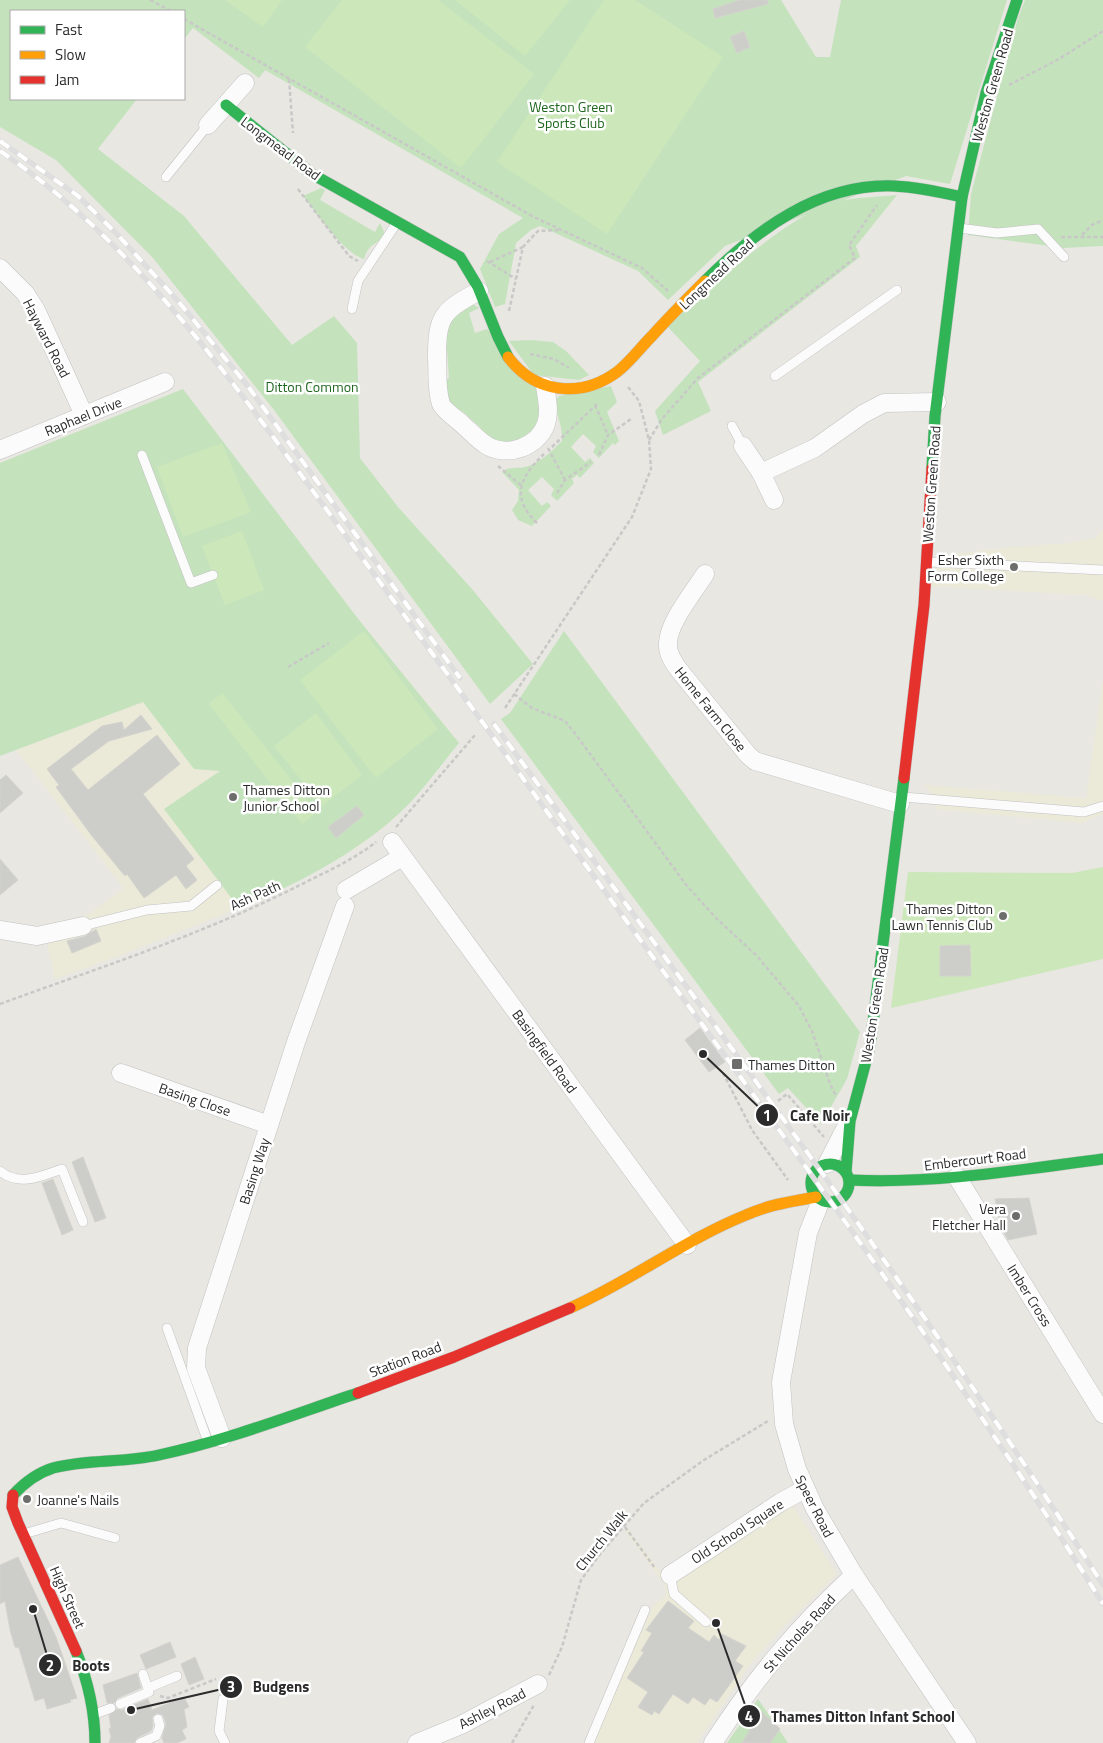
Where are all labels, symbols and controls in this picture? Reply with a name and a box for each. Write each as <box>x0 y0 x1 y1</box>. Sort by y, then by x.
legend <box>10 10 185 100</box>
text: Fast <box>55 18 83 41</box>
street label: Weston Green Road <box>966 26 1018 144</box>
text: Slow <box>55 43 86 66</box>
text: Jam <box>55 68 79 91</box>
park label: Weston Green Sports Club <box>529 96 613 133</box>
street label: Longmead Road <box>237 111 325 185</box>
street label: Longmead Road <box>674 234 758 314</box>
street label: Hayward Road <box>18 295 76 381</box>
park label: Ditton Common <box>265 376 359 397</box>
street label: Raphael Drive <box>41 391 125 441</box>
street label: Weston Green Road <box>916 425 946 543</box>
place label: Esher Sixth Form College <box>927 549 1004 586</box>
marker: Esher Sixth Form College <box>1008 561 1020 573</box>
street label: Home Farm Close <box>670 662 752 756</box>
place label: Thames Ditton Junior School <box>243 779 330 816</box>
marker: Thames Ditton Junior School <box>227 791 239 803</box>
street label: Ash Path <box>226 875 284 915</box>
place label: Thames Ditton Lawn Tennis Club <box>892 898 993 935</box>
marker: Thames Ditton Lawn Tennis Club <box>997 910 1009 922</box>
street label: Weston Green Road <box>854 946 894 1064</box>
street label: Basingfield Road <box>507 1005 583 1097</box>
place label: Thames Ditton <box>748 1054 835 1075</box>
marker: Thames Ditton <box>730 1057 744 1071</box>
street label: Basing Close <box>156 1077 234 1121</box>
callout: Cafe Noir <box>755 1100 859 1130</box>
text: 1 <box>763 1104 771 1127</box>
text: Cafe Noir <box>790 1104 850 1127</box>
street label: Basing Way <box>233 1135 275 1207</box>
street label: Embercourt Road <box>923 1142 1027 1176</box>
place label: Vera Fletcher Hall <box>932 1198 1006 1235</box>
marker: Vera Fletcher Hall <box>1010 1210 1022 1222</box>
street label: Imber Cross <box>1002 1260 1058 1330</box>
street label: Station Road <box>366 1336 444 1382</box>
street label: Speer Road <box>790 1471 840 1541</box>
place label: Joanne's Nails <box>37 1489 119 1510</box>
marker: Joanne's Nails <box>21 1493 33 1505</box>
street label: Old School Square <box>687 1493 787 1569</box>
street label: Church Walk <box>570 1505 632 1575</box>
street label: High Street <box>45 1562 91 1632</box>
street label: St Nicholas Road <box>758 1589 840 1677</box>
callout: Boots <box>38 1650 120 1680</box>
text: 2 <box>46 1654 54 1677</box>
text: Boots <box>72 1654 110 1677</box>
callout: Budgens <box>218 1672 320 1702</box>
text: 3 <box>227 1675 235 1698</box>
text: Budgens <box>253 1675 309 1698</box>
street label: Ashley Road <box>455 1682 529 1734</box>
callout: Thames Ditton Infant School <box>736 1701 965 1731</box>
text: 4 <box>745 1705 753 1728</box>
text: Thames Ditton Infant School <box>771 1705 955 1728</box>

